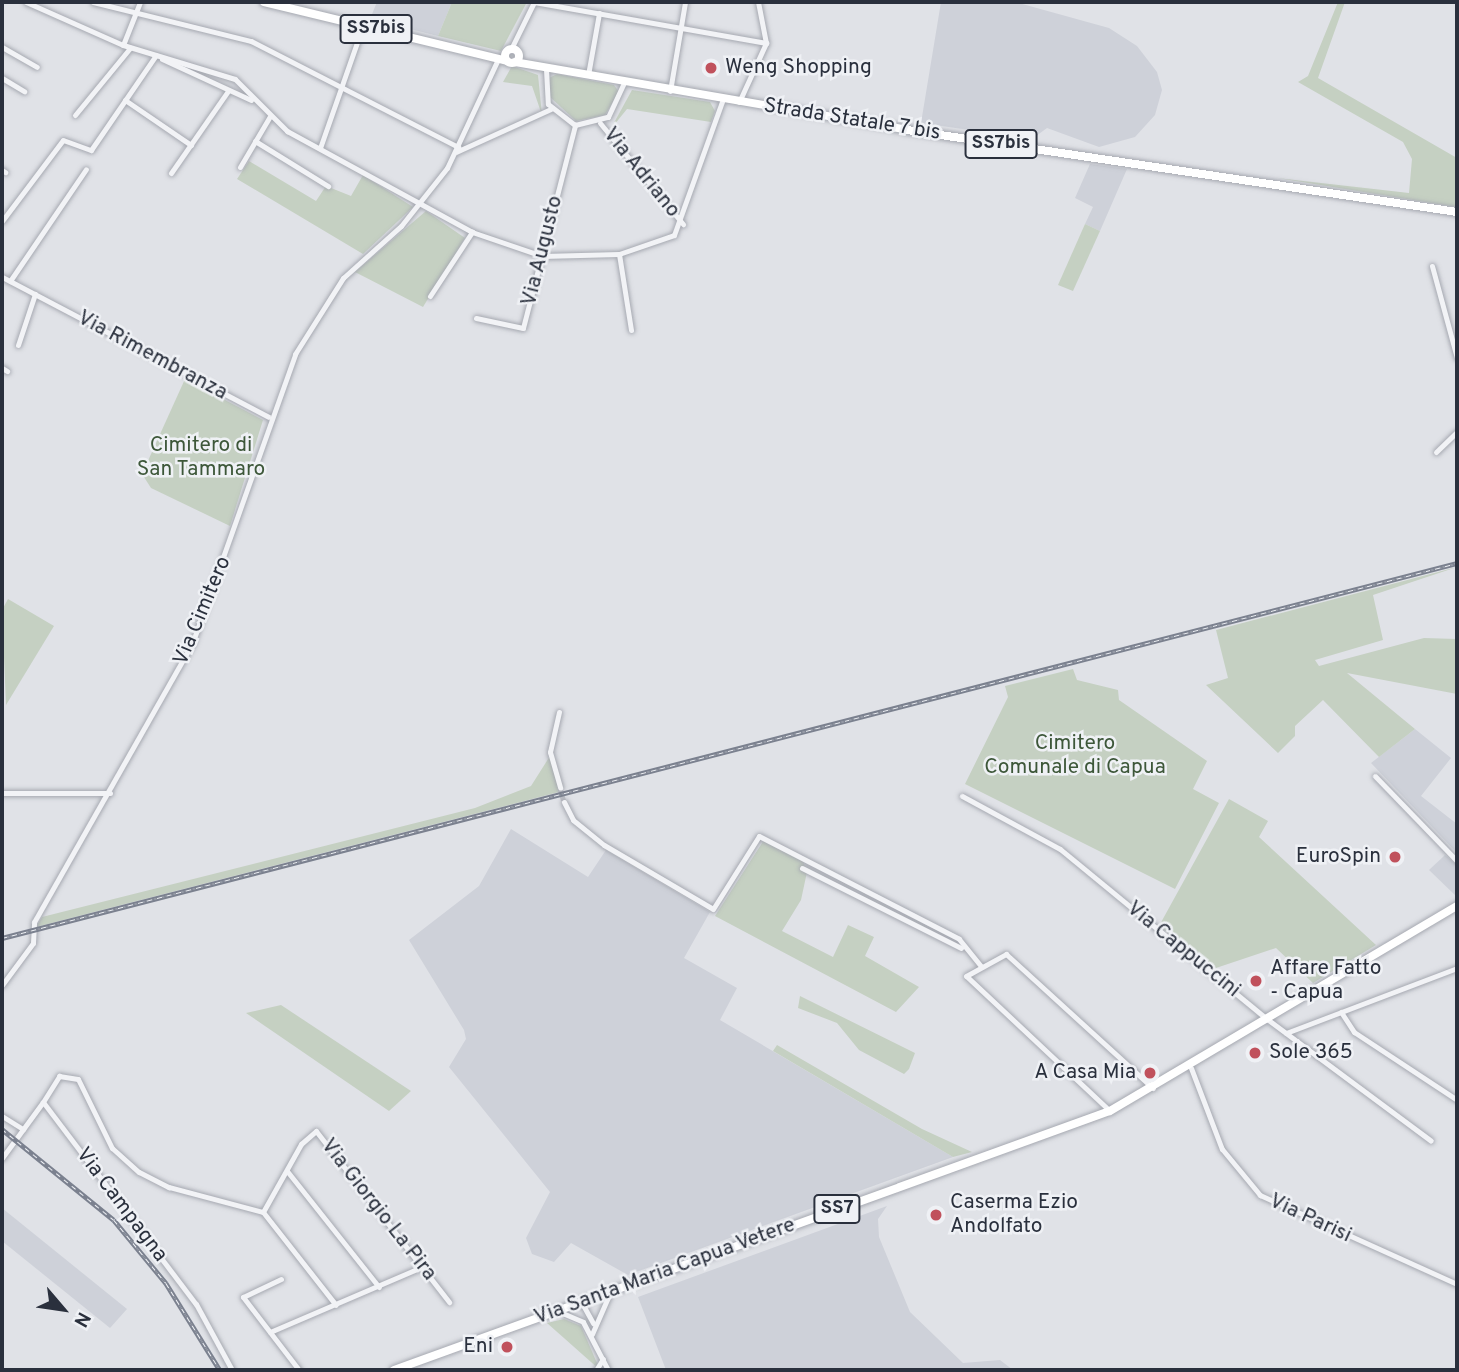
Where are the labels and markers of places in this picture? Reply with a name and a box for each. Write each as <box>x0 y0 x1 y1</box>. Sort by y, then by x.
place label: Weng Shopping <box>725 55 872 81</box>
marker: Weng Shopping <box>703 60 719 76</box>
place label: EuroSpin <box>1296 844 1381 870</box>
marker: EuroSpin <box>1387 849 1403 865</box>
place label: Affare Fatto - Capua <box>1270 956 1382 1006</box>
marker: Affare Fatto - Capua <box>1248 973 1264 989</box>
place label: Sole 365 <box>1269 1040 1353 1066</box>
marker: Sole 365 <box>1247 1045 1263 1061</box>
place label: A Casa Mia <box>1033 1060 1136 1086</box>
marker: A Casa Mia <box>1142 1065 1158 1081</box>
place label: Caserma Ezio Andolfato <box>950 1190 1078 1240</box>
marker: Caserma Ezio Andolfato <box>928 1207 944 1223</box>
place label: Eni <box>463 1334 493 1360</box>
marker: Eni <box>499 1339 515 1355</box>

